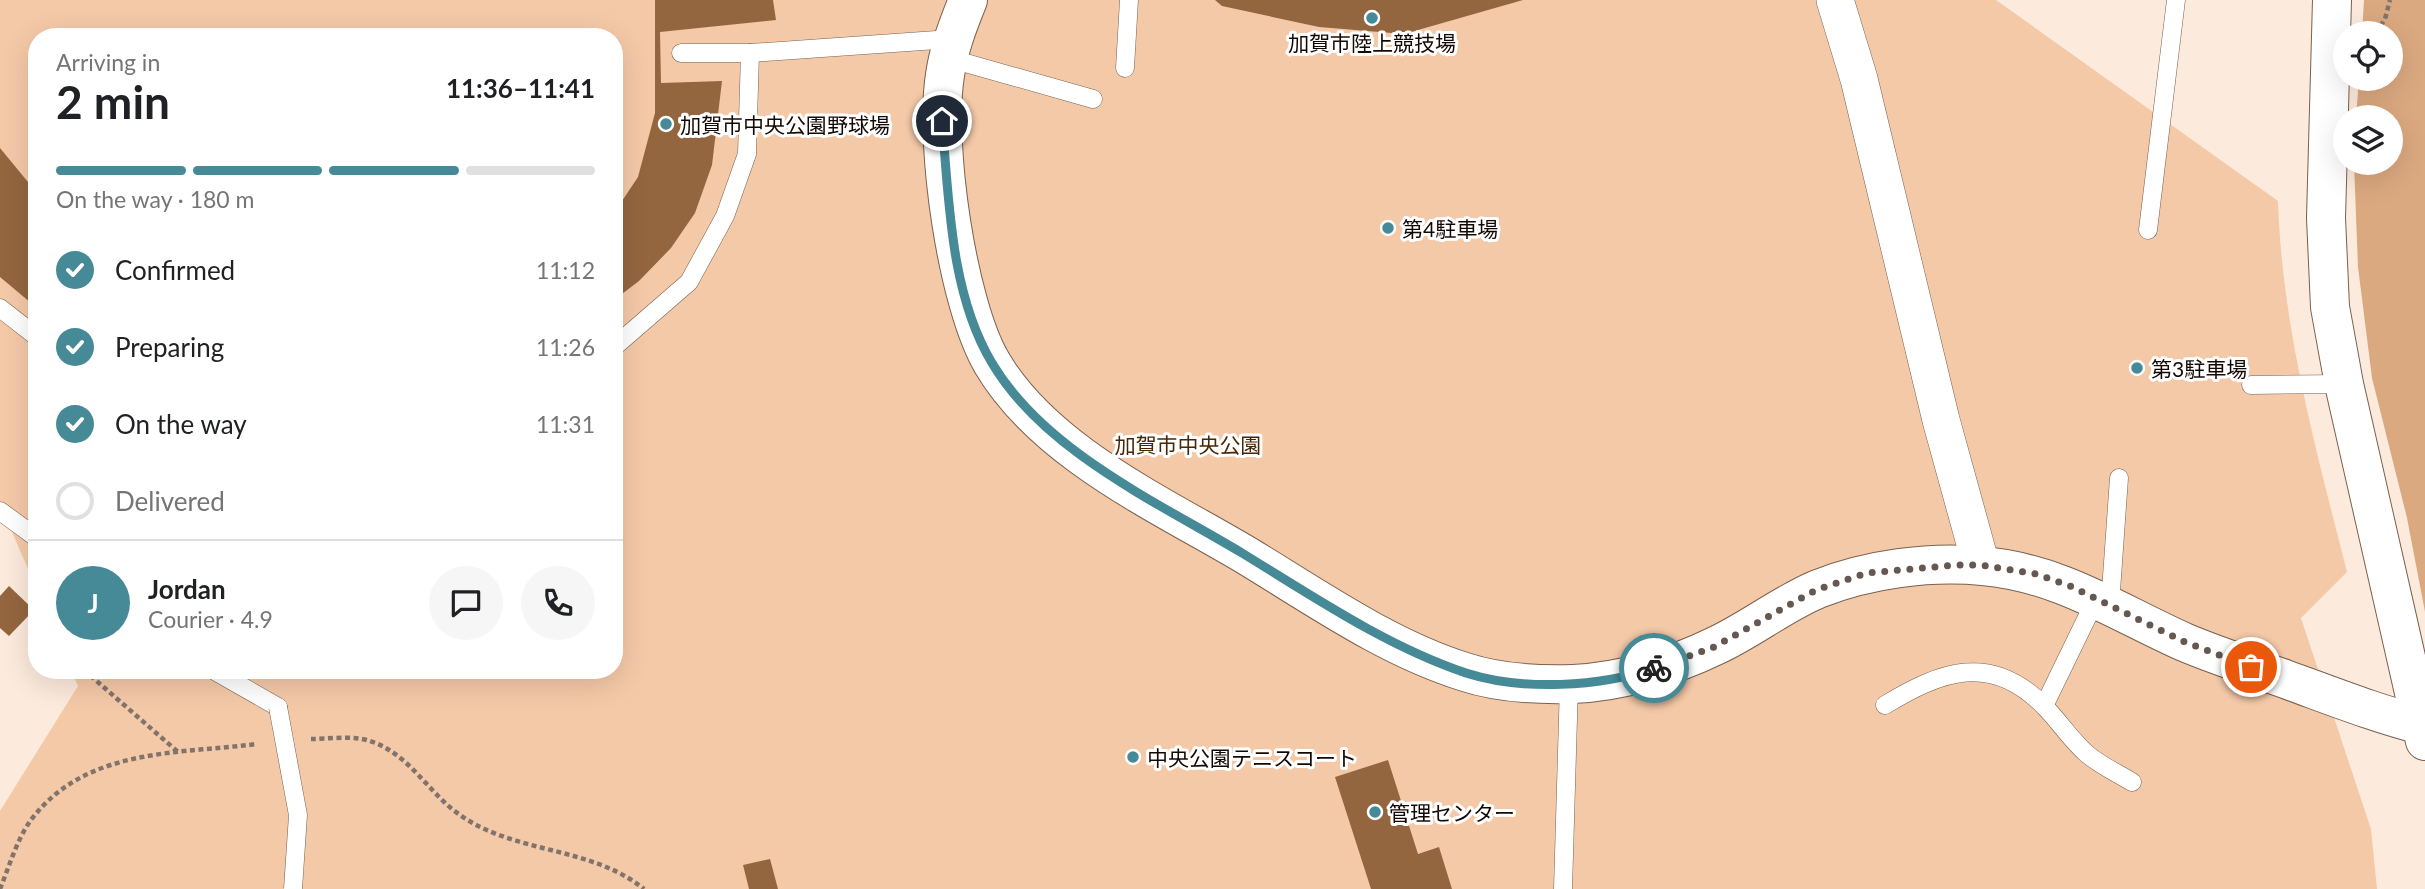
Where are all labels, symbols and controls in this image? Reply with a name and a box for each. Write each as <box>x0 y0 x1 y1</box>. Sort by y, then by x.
marker: 加賀市陸上競技場 <box>1364 10 1380 26</box>
map controls <box>2333 21 2403 175</box>
button: locate <box>2333 21 2403 91</box>
place label: 加賀市陸上競技場 <box>1288 30 1456 55</box>
text: Arriving in <box>56 48 160 76</box>
text: 11:36–11:41 <box>446 72 595 104</box>
text: 2 min <box>56 74 170 129</box>
pin <box>912 91 972 151</box>
icon: home <box>923 102 961 140</box>
button: layers <box>2333 105 2403 175</box>
place label: 加賀市中央公園野球場 <box>680 112 890 137</box>
marker: 加賀市中央公園野球場 <box>658 116 674 132</box>
text: On the way · 180 m <box>56 185 255 213</box>
place label: 第4駐車場 <box>1402 216 1498 241</box>
marker: 第4駐車場 <box>1380 220 1396 236</box>
icon: check <box>56 251 94 289</box>
text: Confirmed <box>115 254 235 286</box>
text: 11:12 <box>536 256 595 284</box>
icon: check <box>56 328 94 366</box>
text: Preparing <box>115 331 224 363</box>
text: 11:26 <box>536 333 595 361</box>
place label: 第3駐車場 <box>2151 356 2247 381</box>
marker: 第3駐車場 <box>2129 360 2145 376</box>
icon: check <box>56 405 94 443</box>
text: On the way <box>115 408 247 440</box>
text: 11:31 <box>536 410 595 438</box>
park label: 加賀市中央公園 <box>1115 432 1262 457</box>
text: Delivered <box>115 485 225 517</box>
button: chat <box>429 566 503 640</box>
button: phone <box>521 566 595 640</box>
text: Jordan <box>148 573 226 605</box>
text: J <box>87 587 99 619</box>
text: Courier · 4.9 <box>148 605 273 633</box>
courier <box>1619 633 1689 703</box>
pin <box>2221 637 2281 697</box>
icon: bag <box>2232 648 2270 686</box>
icon: bike <box>1635 649 1673 687</box>
place label: 中央公園テニスコート <box>1147 745 1357 770</box>
marker: 中央公園テニスコート <box>1125 749 1141 765</box>
place label: 管理センター <box>1389 800 1515 825</box>
marker: 管理センター <box>1367 804 1383 820</box>

